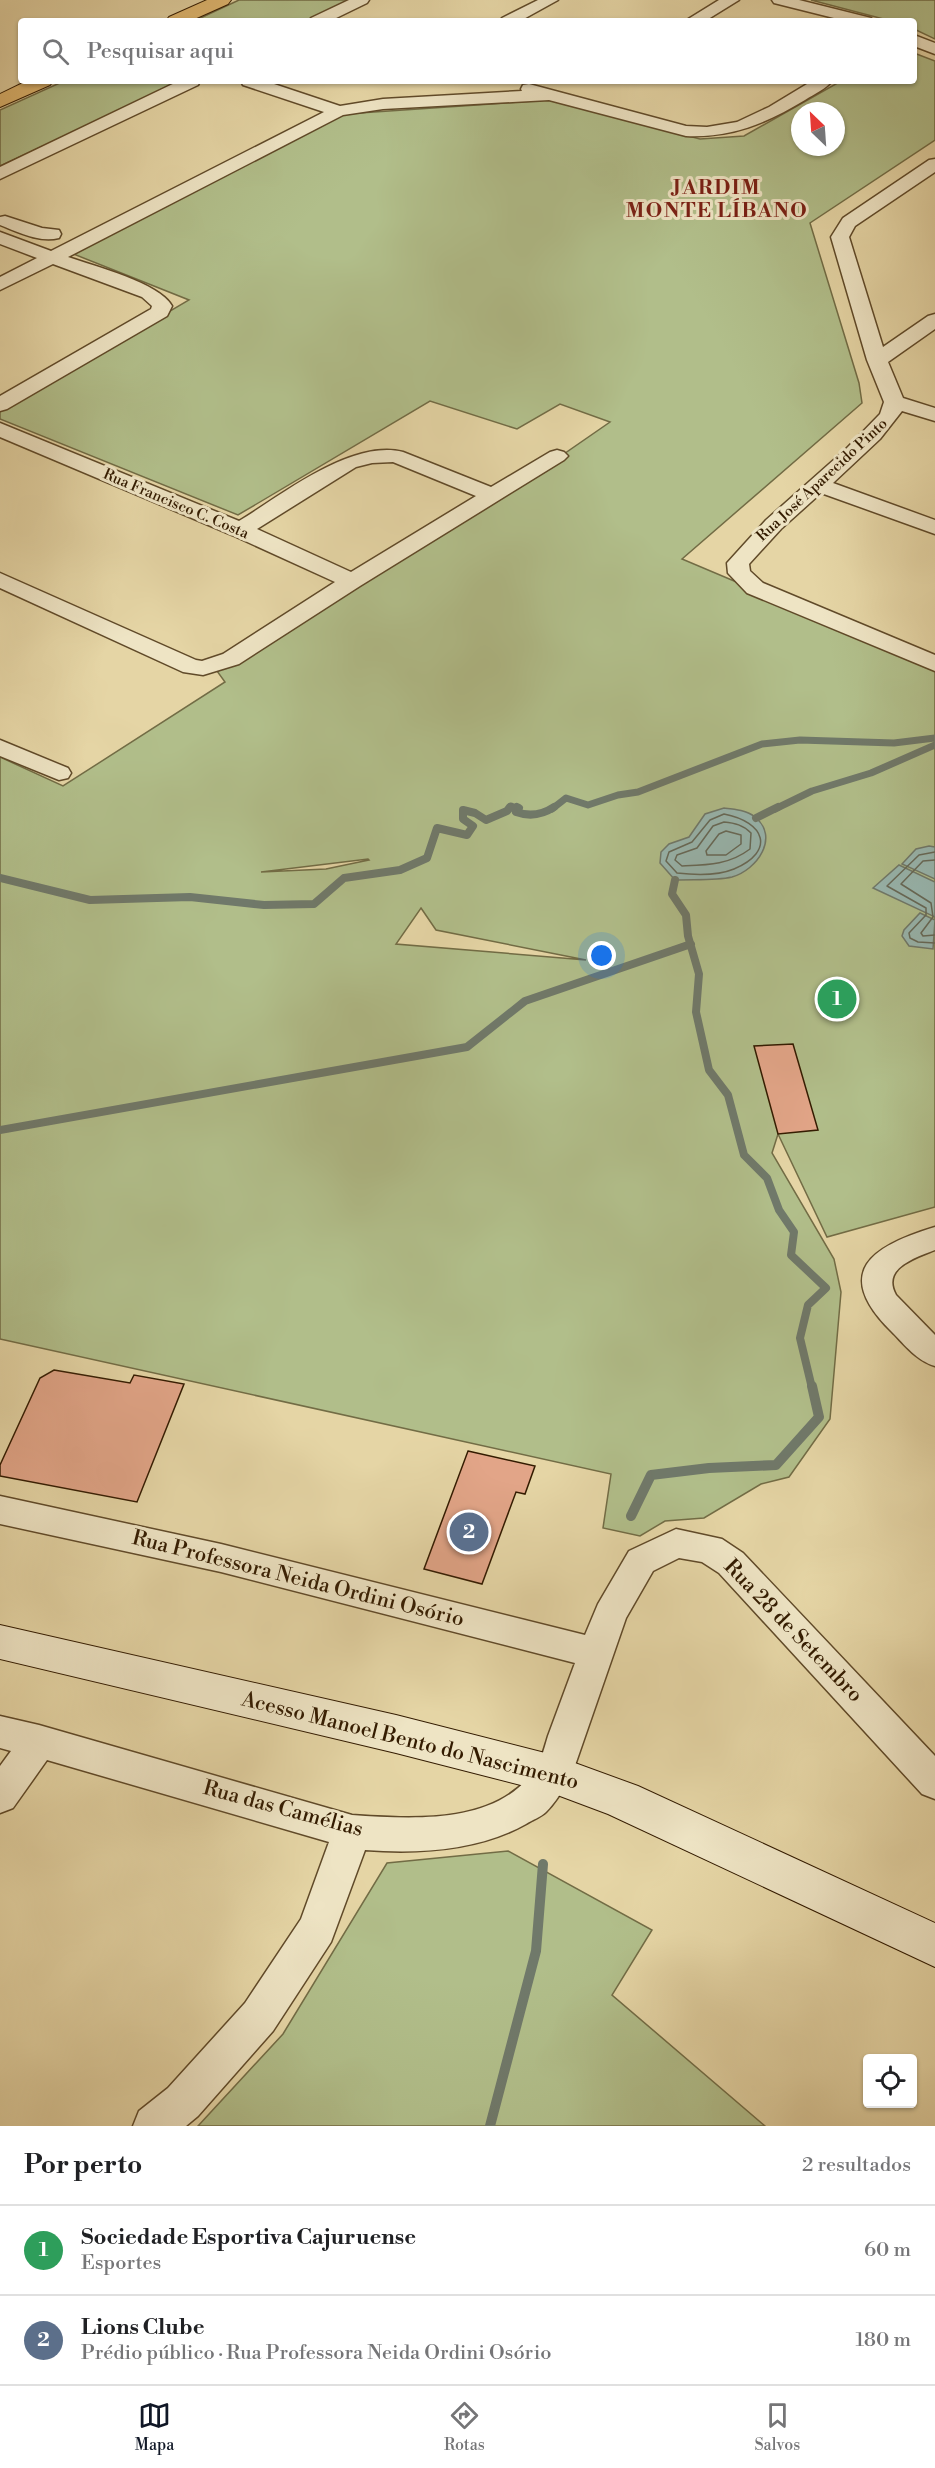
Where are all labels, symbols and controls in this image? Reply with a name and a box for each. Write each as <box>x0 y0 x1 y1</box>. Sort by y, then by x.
search box <box>18 18 917 84</box>
icon: search <box>39 35 72 68</box>
text: Pesquisar aqui <box>87 38 234 65</box>
north arrow <box>791 102 845 156</box>
district label: JARDIM MONTE LÍBANO <box>626 176 808 224</box>
street label: Rua José Aparecido Pinto <box>752 414 892 546</box>
street label: Rua Francisco C. Costa <box>100 465 252 543</box>
your location <box>587 941 616 970</box>
pin: 1 <box>818 976 856 1022</box>
pin: 2 <box>450 1510 488 1555</box>
street label: Rua Professora Neida Ordini Osório <box>129 1525 467 1633</box>
street label: Rua 28 de Setembro <box>718 1554 868 1708</box>
street label: Acesso Manoel Bento do Nascimento <box>238 1686 581 1796</box>
street label: Rua das Camélias <box>200 1775 366 1843</box>
map controls <box>863 2054 917 2108</box>
button: locate <box>863 2054 917 2108</box>
text: Por perto <box>24 2149 142 2181</box>
text: 2 resultados <box>802 2153 911 2178</box>
text: Sociedade Esportiva Cajuruense <box>81 2224 416 2251</box>
text: 1 <box>39 2238 48 2263</box>
text: 60 m <box>864 2238 911 2263</box>
text: Esportes <box>81 2251 161 2276</box>
text: Lions Clube <box>81 2314 204 2341</box>
text: 2 <box>37 2328 50 2353</box>
text: 180 m <box>856 2328 911 2353</box>
text: Prédio público · Rua Professora Neida Ordini Osório <box>81 2341 552 2366</box>
tab: Mapa <box>135 2399 174 2455</box>
tab: Rotas <box>444 2399 485 2455</box>
tab: Salvos <box>754 2399 800 2455</box>

